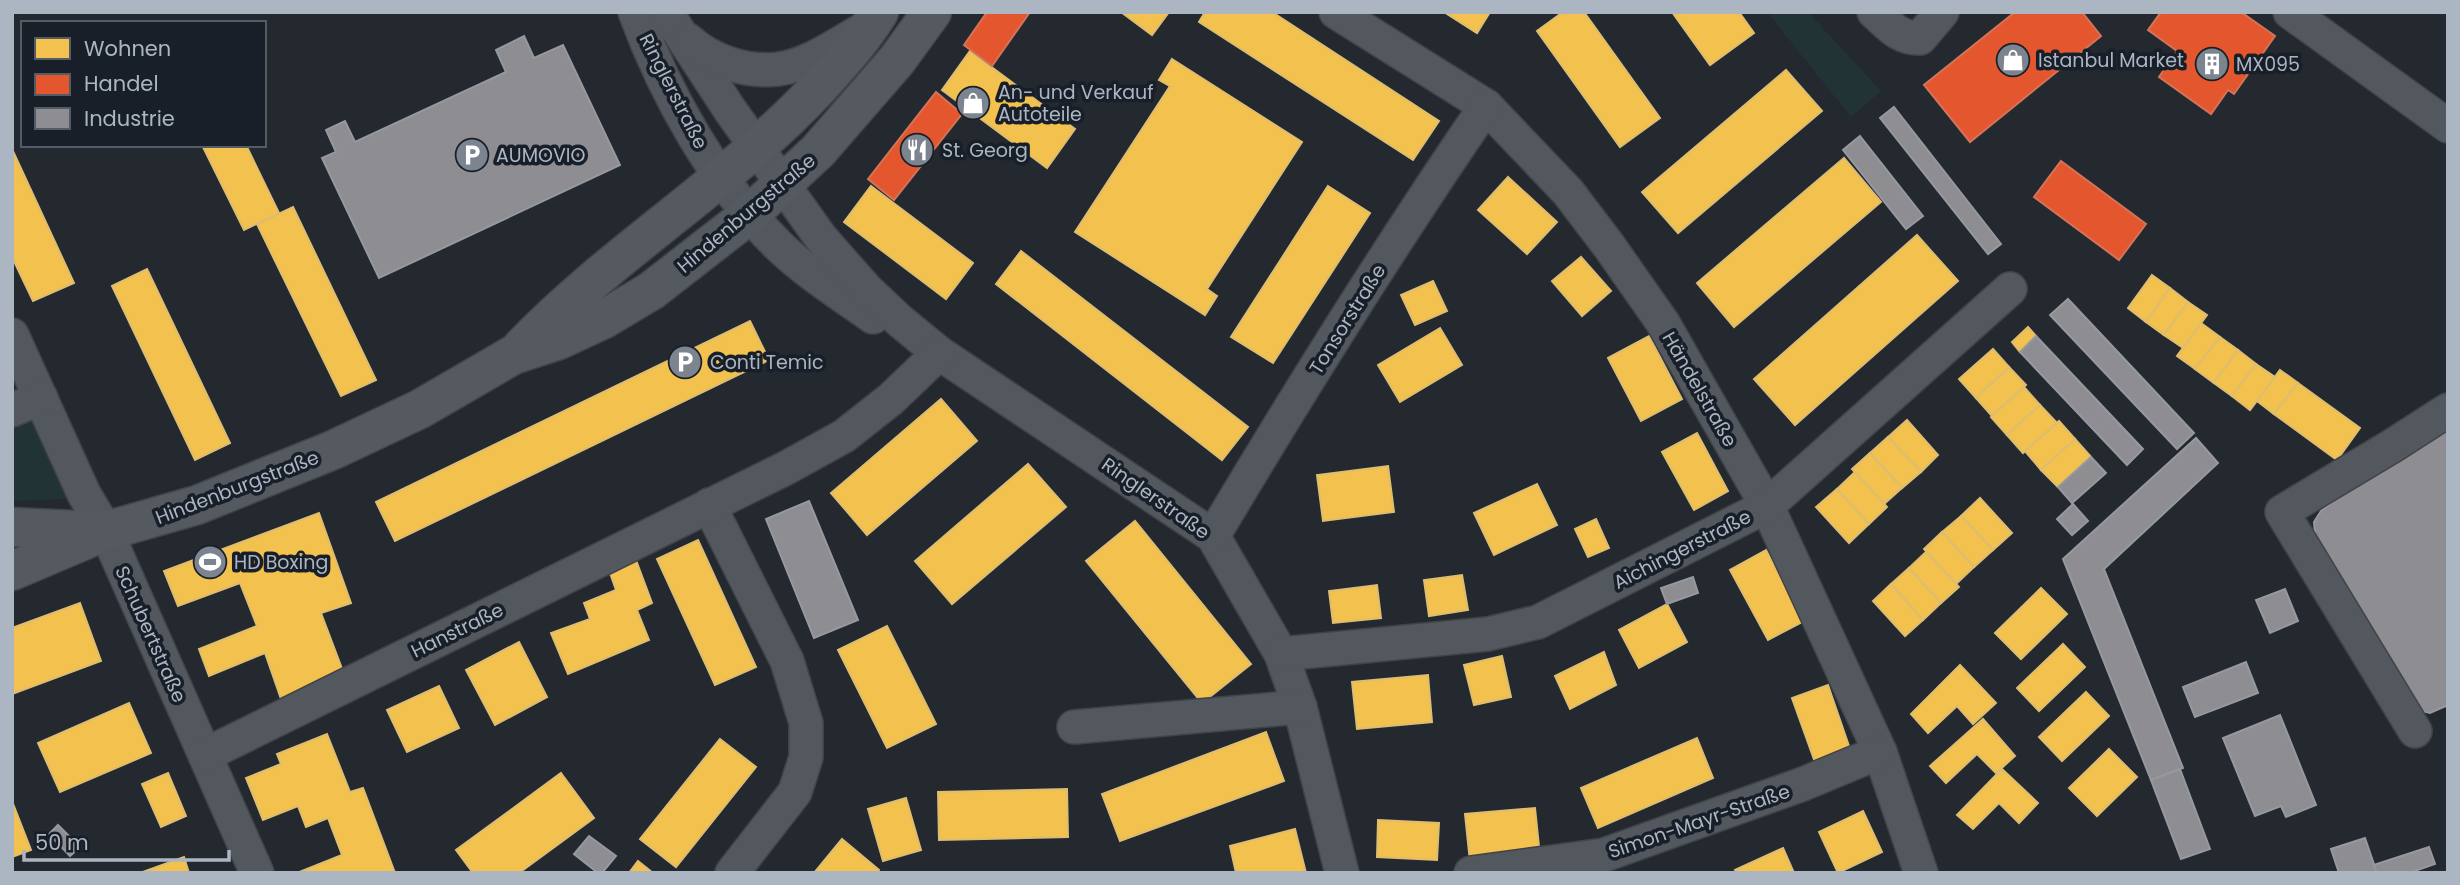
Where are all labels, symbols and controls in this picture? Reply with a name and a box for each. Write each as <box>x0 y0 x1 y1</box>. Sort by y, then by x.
legend <box>21 21 266 147</box>
street label: Ringlerstraße <box>633 29 714 154</box>
text: Wohnen <box>84 34 171 63</box>
shop icon: Istanbul Market <box>1994 41 2032 79</box>
building icon: MX095 <box>2193 45 2231 83</box>
place label: Istanbul Market <box>2038 47 2184 74</box>
place label: MX095 <box>2236 51 2300 78</box>
text: Handel <box>84 69 159 98</box>
place label: An- und Verkauf Autoteile <box>998 79 1154 128</box>
shop icon: An- und Verkauf Autoteile <box>954 84 992 122</box>
text: Industrie <box>84 104 175 133</box>
restaurant icon: St. Georg <box>898 131 936 169</box>
parking icon: AUMOVIO <box>453 136 491 174</box>
place label: St. Georg <box>942 137 1028 164</box>
place label: AUMOVIO <box>496 142 585 169</box>
street label: Hindenburgstraße <box>671 147 821 279</box>
street label: Tonsorstraße <box>1303 259 1392 380</box>
street label: Händelstraße <box>1656 327 1743 452</box>
parking icon: Conti Temic <box>666 343 704 381</box>
place label: Conti Temic <box>710 349 824 376</box>
street label: Hindenburgstraße <box>151 444 323 531</box>
street label: Ringlerstraße <box>1096 451 1215 546</box>
street label: Aichingerstraße <box>1609 503 1756 596</box>
sports icon: HD Boxing <box>191 543 229 581</box>
place label: HD Boxing <box>234 549 328 576</box>
street label: Schubertstraße <box>108 562 193 707</box>
street label: Hanstraße <box>407 596 508 664</box>
street label: Simon-Mayr-Straße <box>1605 778 1794 865</box>
scale bar <box>24 818 229 862</box>
text: 50 m <box>35 828 89 857</box>

